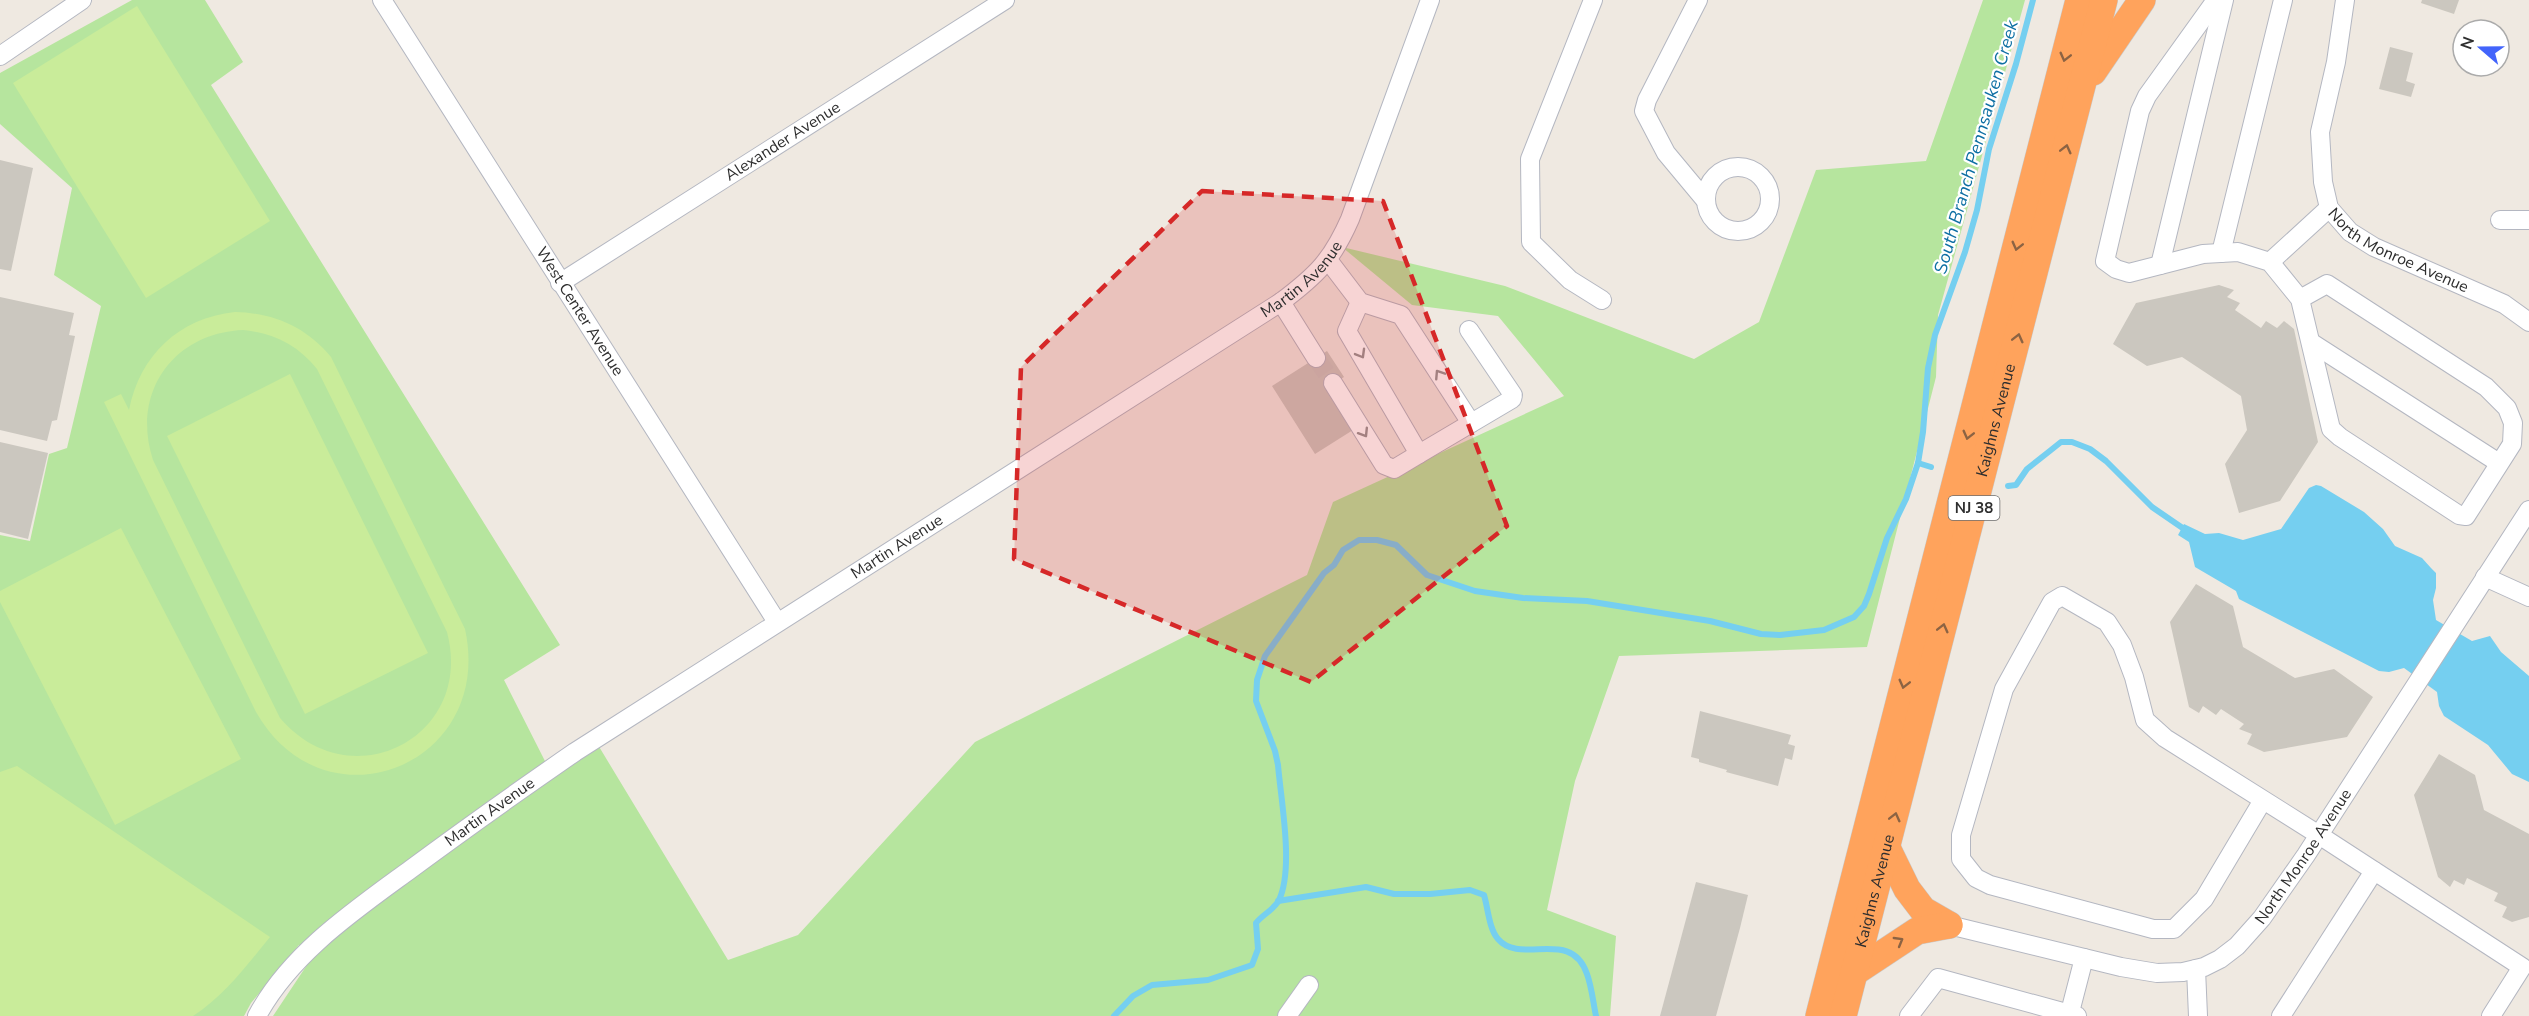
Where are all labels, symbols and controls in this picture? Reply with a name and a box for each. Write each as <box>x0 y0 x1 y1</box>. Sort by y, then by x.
water label: South Branch Pennsauken Creek <box>1928 16 2024 277</box>
north arrow <box>2451 18 2511 78</box>
text: N <box>2455 34 2480 53</box>
one-way arrow <box>2060 51 2072 62</box>
street label: Alexander Avenue <box>721 96 845 186</box>
one-way arrow <box>2059 144 2072 154</box>
street label: North Monroe Avenue <box>2323 203 2472 298</box>
street label: Martin Avenue <box>1256 237 1348 323</box>
one-way arrow <box>2011 240 2024 250</box>
street label: West Center Avenue <box>531 243 629 380</box>
one-way arrow <box>2010 333 2023 343</box>
one-way arrow <box>1354 348 1365 358</box>
street label: Kaighns Avenue <box>1971 361 2021 479</box>
one-way arrow <box>1435 370 1446 381</box>
one-way arrow <box>1356 427 1368 437</box>
one-way arrow <box>1963 429 1976 439</box>
road number: NJ 38 <box>1948 496 2000 520</box>
street label: Martin Avenue <box>847 509 947 584</box>
one-way arrow <box>1936 623 1948 634</box>
one-way arrow <box>1899 679 1912 689</box>
street label: Martin Avenue <box>440 772 539 852</box>
street label: North Monroe Avenue <box>2250 785 2357 929</box>
one-way arrow <box>1887 812 1900 822</box>
street label: Kaighns Avenue <box>1850 832 1900 950</box>
one-way arrow <box>1893 937 1903 949</box>

